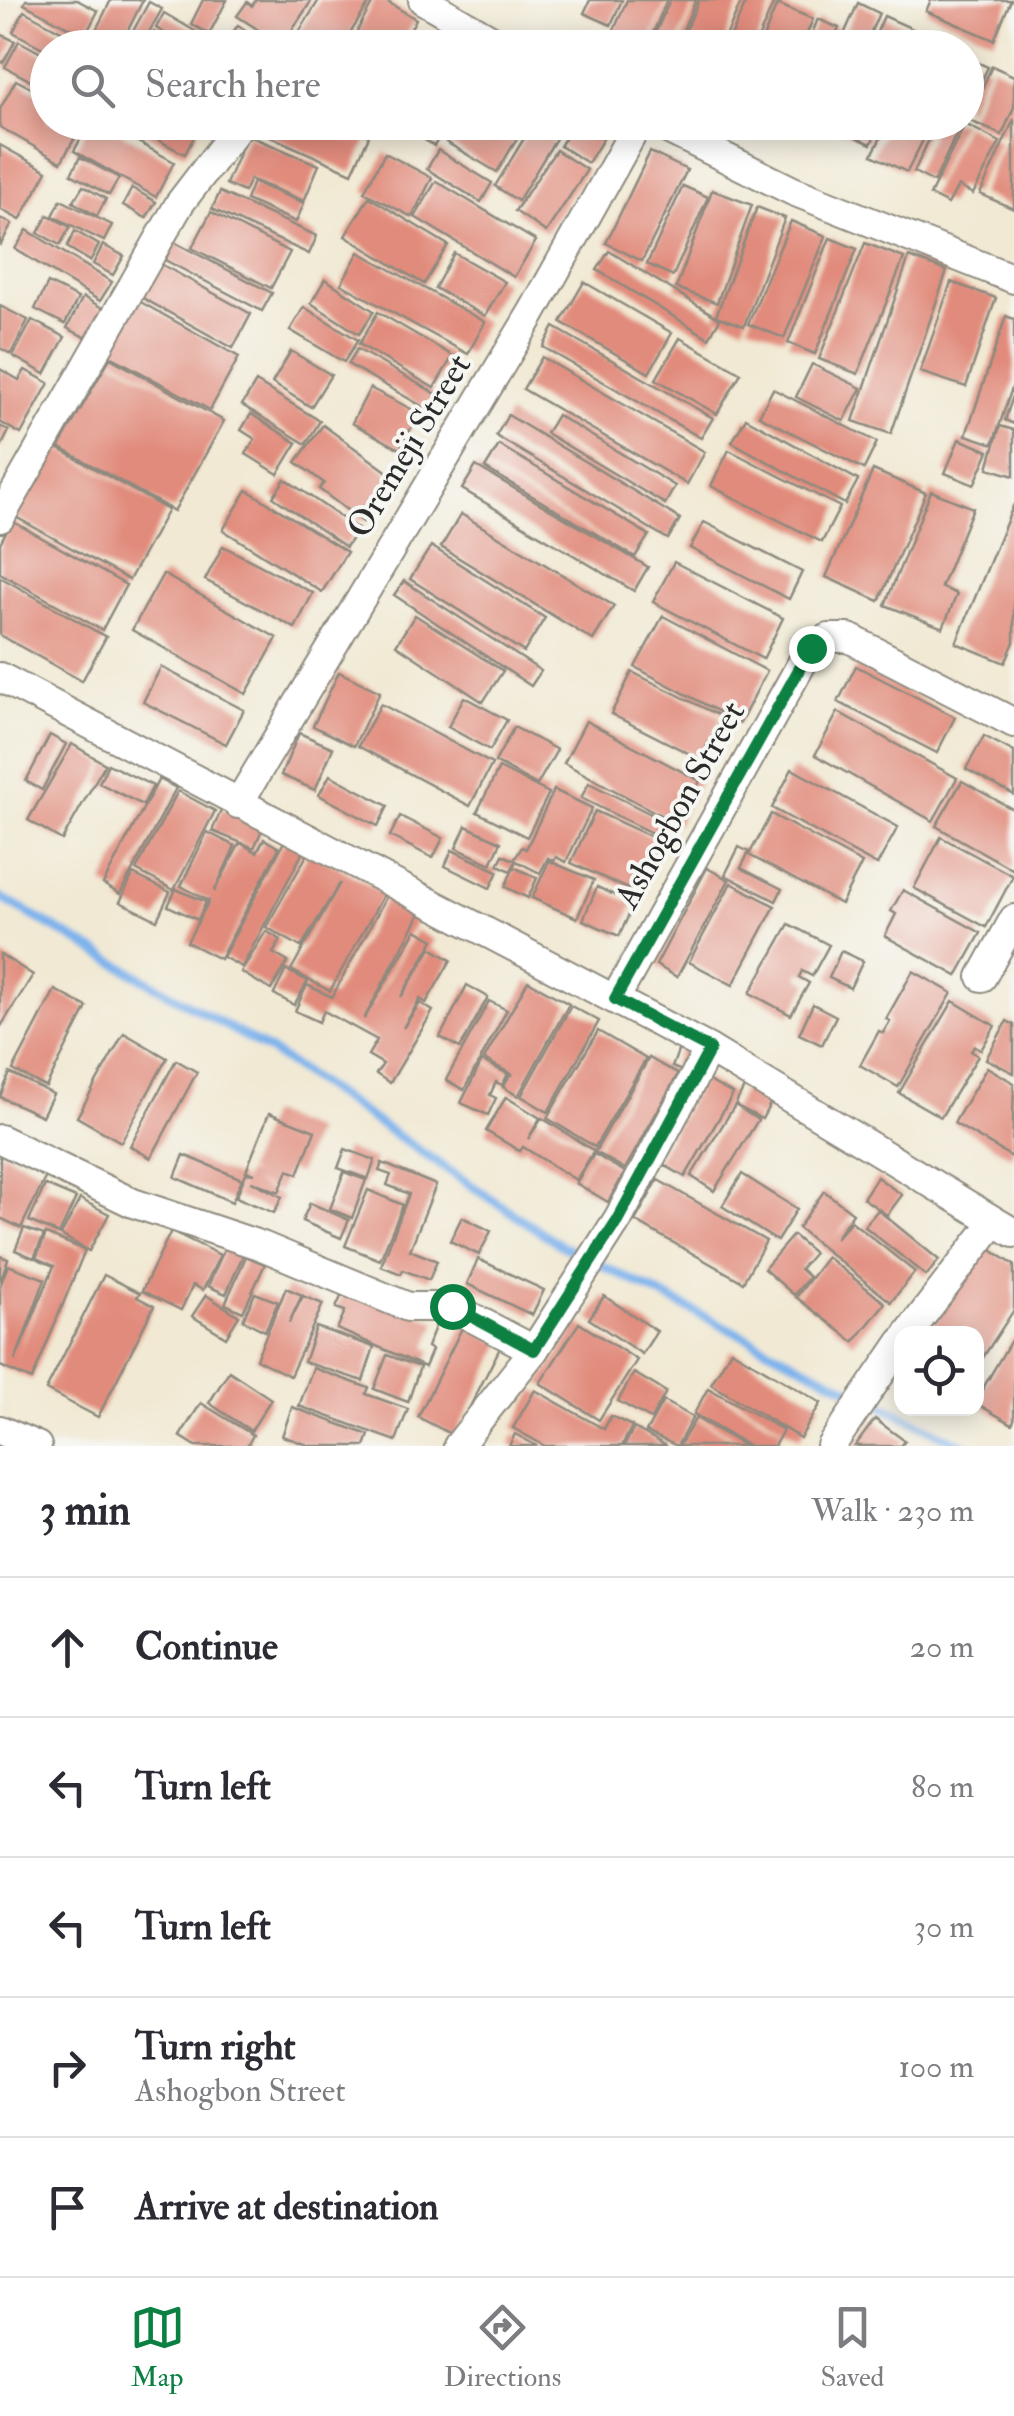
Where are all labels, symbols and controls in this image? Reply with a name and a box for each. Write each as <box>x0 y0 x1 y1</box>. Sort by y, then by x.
search box <box>30 30 984 140</box>
icon: search <box>65 58 120 113</box>
text: Search here <box>145 61 321 109</box>
street label: Oremeji Street <box>337 346 481 546</box>
route end <box>789 626 835 672</box>
street label: Ashogbon Street <box>604 694 755 917</box>
route start <box>430 1284 476 1330</box>
map controls <box>894 1326 984 1416</box>
button: locate <box>894 1326 984 1416</box>
text: 3 min <box>40 1485 130 1537</box>
text: Walk · 230 m <box>811 1491 974 1531</box>
icon: ahead <box>40 1620 95 1675</box>
text: Continue <box>135 1623 278 1671</box>
text: 20 m <box>910 1627 974 1667</box>
icon: left <box>40 1760 95 1815</box>
text: Turn left <box>135 1763 271 1811</box>
text: 80 m <box>911 1767 974 1807</box>
icon: left <box>40 1900 95 1955</box>
text: Turn left <box>135 1903 271 1951</box>
text: 30 m <box>914 1907 974 1947</box>
text: Turn right <box>135 2023 296 2071</box>
icon: right <box>40 2040 95 2095</box>
text: 100 m <box>898 2047 974 2087</box>
text: Ashogbon Street <box>135 2071 346 2111</box>
icon: arrive <box>40 2180 95 2235</box>
text: Arrive at destination <box>135 2183 439 2231</box>
tab: Map <box>130 2300 185 2395</box>
tab: Directions <box>444 2300 561 2395</box>
tab: Saved <box>820 2300 884 2395</box>

